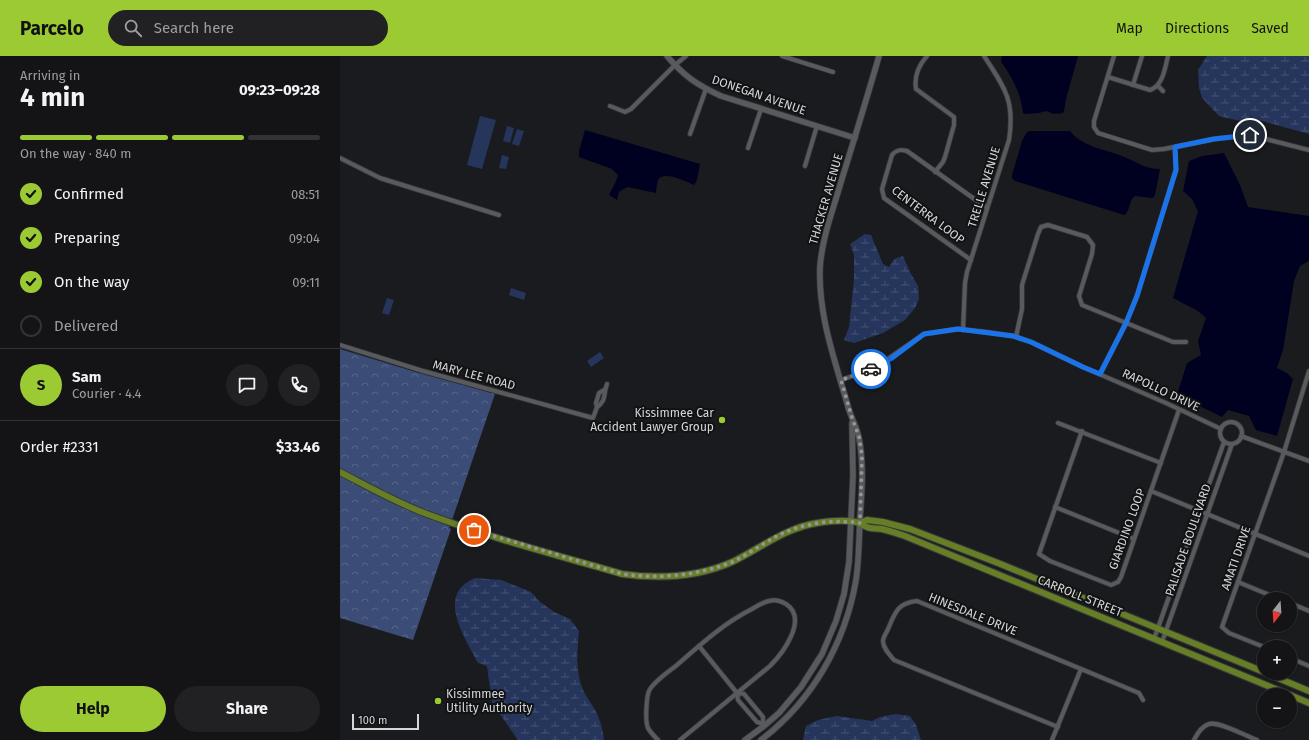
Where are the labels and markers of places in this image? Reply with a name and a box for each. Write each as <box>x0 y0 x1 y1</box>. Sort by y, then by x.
pin <box>1233 118 1267 152</box>
place label: Kissimmee Car Accident Lawyer Group <box>590 406 714 434</box>
marker: Kissimmee Car Accident Lawyer Group <box>717 415 727 425</box>
pin <box>457 513 491 547</box>
place label: Kissimmee Utility Authority <box>446 687 532 715</box>
marker: Kissimmee Utility Authority <box>433 696 443 706</box>

